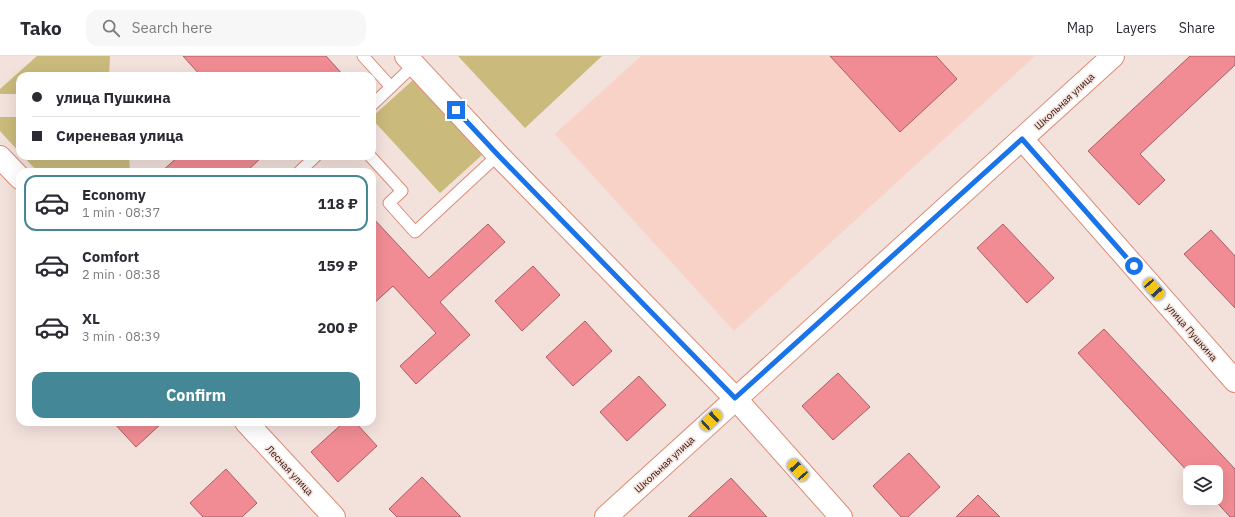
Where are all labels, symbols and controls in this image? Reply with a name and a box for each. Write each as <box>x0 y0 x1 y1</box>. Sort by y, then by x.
search box <box>86 10 366 46</box>
text: Tako <box>20 16 62 40</box>
icon: search <box>100 17 122 39</box>
text: Search here <box>132 18 212 37</box>
text: Map <box>1067 19 1094 37</box>
text: Layers <box>1116 19 1157 37</box>
text: Share <box>1179 19 1215 37</box>
street label: Школьная улица <box>1031 70 1098 133</box>
text: улица Пушкина <box>56 88 171 107</box>
route end <box>447 101 465 119</box>
text: Сиреневая улица <box>56 126 184 145</box>
icon: car <box>34 185 70 221</box>
text: Economy <box>82 185 146 204</box>
text: 118 ₽ <box>318 194 358 213</box>
text: 1 min · 08:37 <box>82 204 160 221</box>
icon: car <box>34 247 70 283</box>
text: Comfort <box>82 247 139 266</box>
text: 159 ₽ <box>318 256 358 275</box>
route start <box>1125 257 1143 275</box>
text: 2 min · 08:38 <box>82 266 160 283</box>
car <box>1142 276 1166 302</box>
street label: улица Пушкина <box>1163 301 1221 364</box>
icon: car <box>34 309 70 345</box>
text: XL <box>82 309 100 328</box>
text: 200 ₽ <box>318 318 358 337</box>
text: 3 min · 08:39 <box>82 328 160 345</box>
button: Confirm <box>32 372 360 418</box>
car <box>698 407 724 433</box>
street label: Школьная улица <box>631 433 698 496</box>
street label: Лесная улица <box>263 443 317 499</box>
car <box>786 457 810 483</box>
map controls <box>1183 465 1223 505</box>
button: layers <box>1183 465 1223 505</box>

